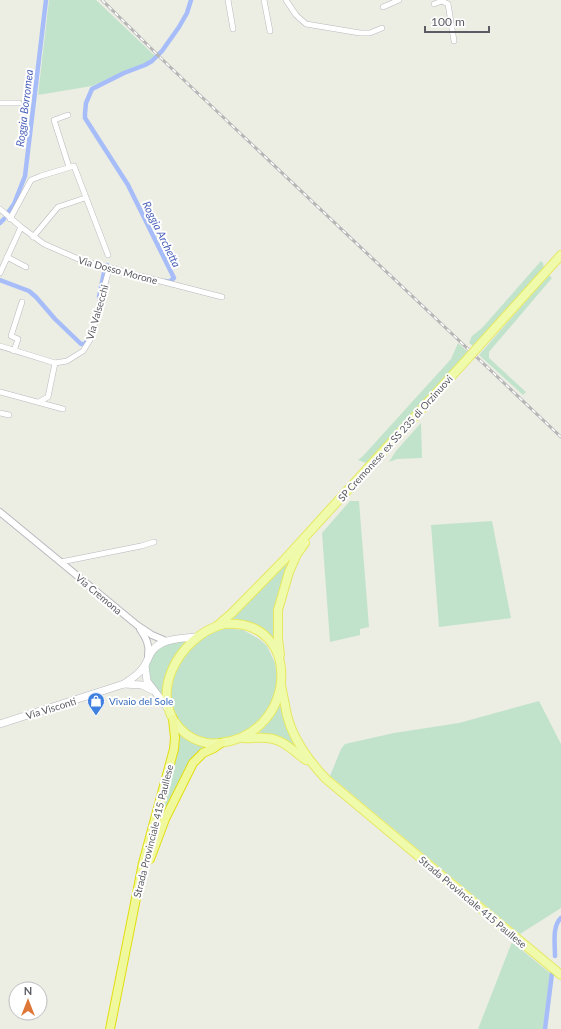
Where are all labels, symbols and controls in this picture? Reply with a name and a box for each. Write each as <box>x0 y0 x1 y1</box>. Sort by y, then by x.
scale bar <box>425 8 489 34</box>
text: 100 m <box>431 14 465 29</box>
water label: Roggia Borromea <box>13 68 35 147</box>
water label: Roggia Archetta <box>140 199 184 270</box>
street label: Via Dosso Morone <box>77 254 159 286</box>
street label: Via Valsecchi <box>83 283 111 341</box>
street label: SP Cremonese ex SS 235 di Orzinuovi <box>335 373 455 503</box>
street label: Via Cremona <box>73 571 125 617</box>
shop icon: Vivaio del Sole <box>86 691 106 716</box>
street label: Via Visconti <box>24 695 78 721</box>
place label: Vivaio del Sole <box>109 695 173 707</box>
street label: Strada Provinciale 415 Paullese <box>131 763 175 899</box>
street label: Strada Provinciale 415 Paullese <box>417 853 529 951</box>
north arrow <box>8 981 48 1021</box>
text: N <box>24 984 32 997</box>

